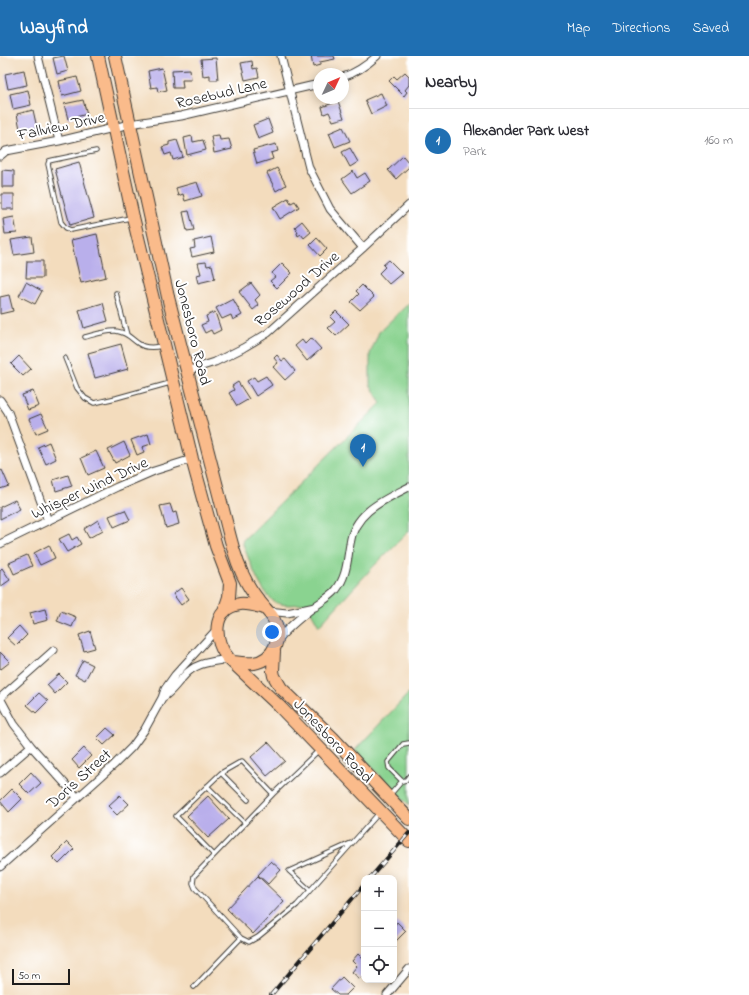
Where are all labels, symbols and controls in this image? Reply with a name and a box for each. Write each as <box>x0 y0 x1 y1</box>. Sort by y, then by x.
text: Wayfind <box>20 15 88 42</box>
text: Map <box>567 18 590 39</box>
text: Directions <box>612 18 670 39</box>
text: Saved <box>692 18 729 39</box>
north arrow <box>313 68 349 104</box>
text: Nearby <box>425 70 477 95</box>
street label: Rosebud Lane <box>174 72 270 116</box>
street label: Fallview Drive <box>15 106 108 148</box>
text: Alexander Park West <box>463 120 589 142</box>
text: 1 <box>436 131 440 150</box>
text: 160 m <box>704 131 733 150</box>
text: Park <box>463 142 487 161</box>
street label: Rosewood Drive <box>249 245 346 333</box>
street label: Jonesboro Road <box>167 277 217 388</box>
pin: 1 <box>350 434 376 467</box>
street label: Whisper Wind Drive <box>28 451 153 526</box>
your location <box>262 622 282 642</box>
street label: Jonesboro Road <box>287 694 378 789</box>
street label: Doris Street <box>41 743 118 816</box>
map controls <box>361 875 397 983</box>
button: + <box>361 875 397 911</box>
button: − <box>361 911 397 947</box>
button: locate <box>361 947 397 983</box>
scale bar <box>12 967 70 986</box>
text: 50 m <box>18 968 40 984</box>

